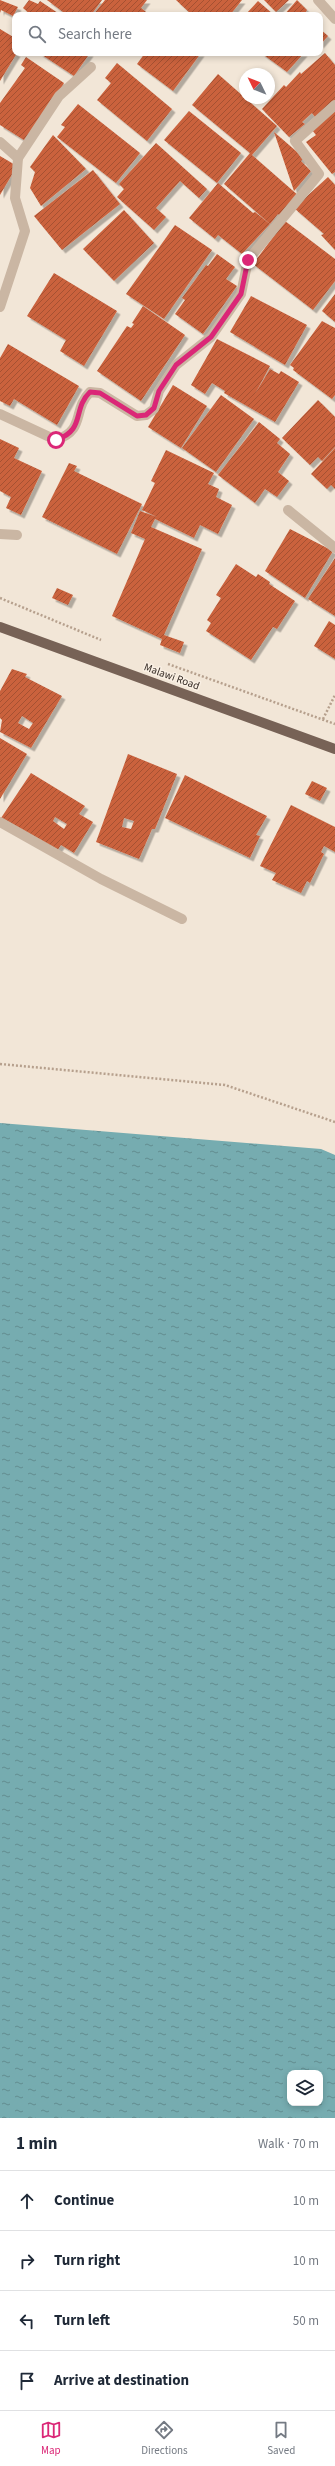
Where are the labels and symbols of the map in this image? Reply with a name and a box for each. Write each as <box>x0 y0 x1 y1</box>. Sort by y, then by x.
north arrow <box>239 68 275 104</box>
route end <box>239 251 257 269</box>
route start <box>47 431 65 449</box>
street label: Malawi Road <box>142 659 202 693</box>

